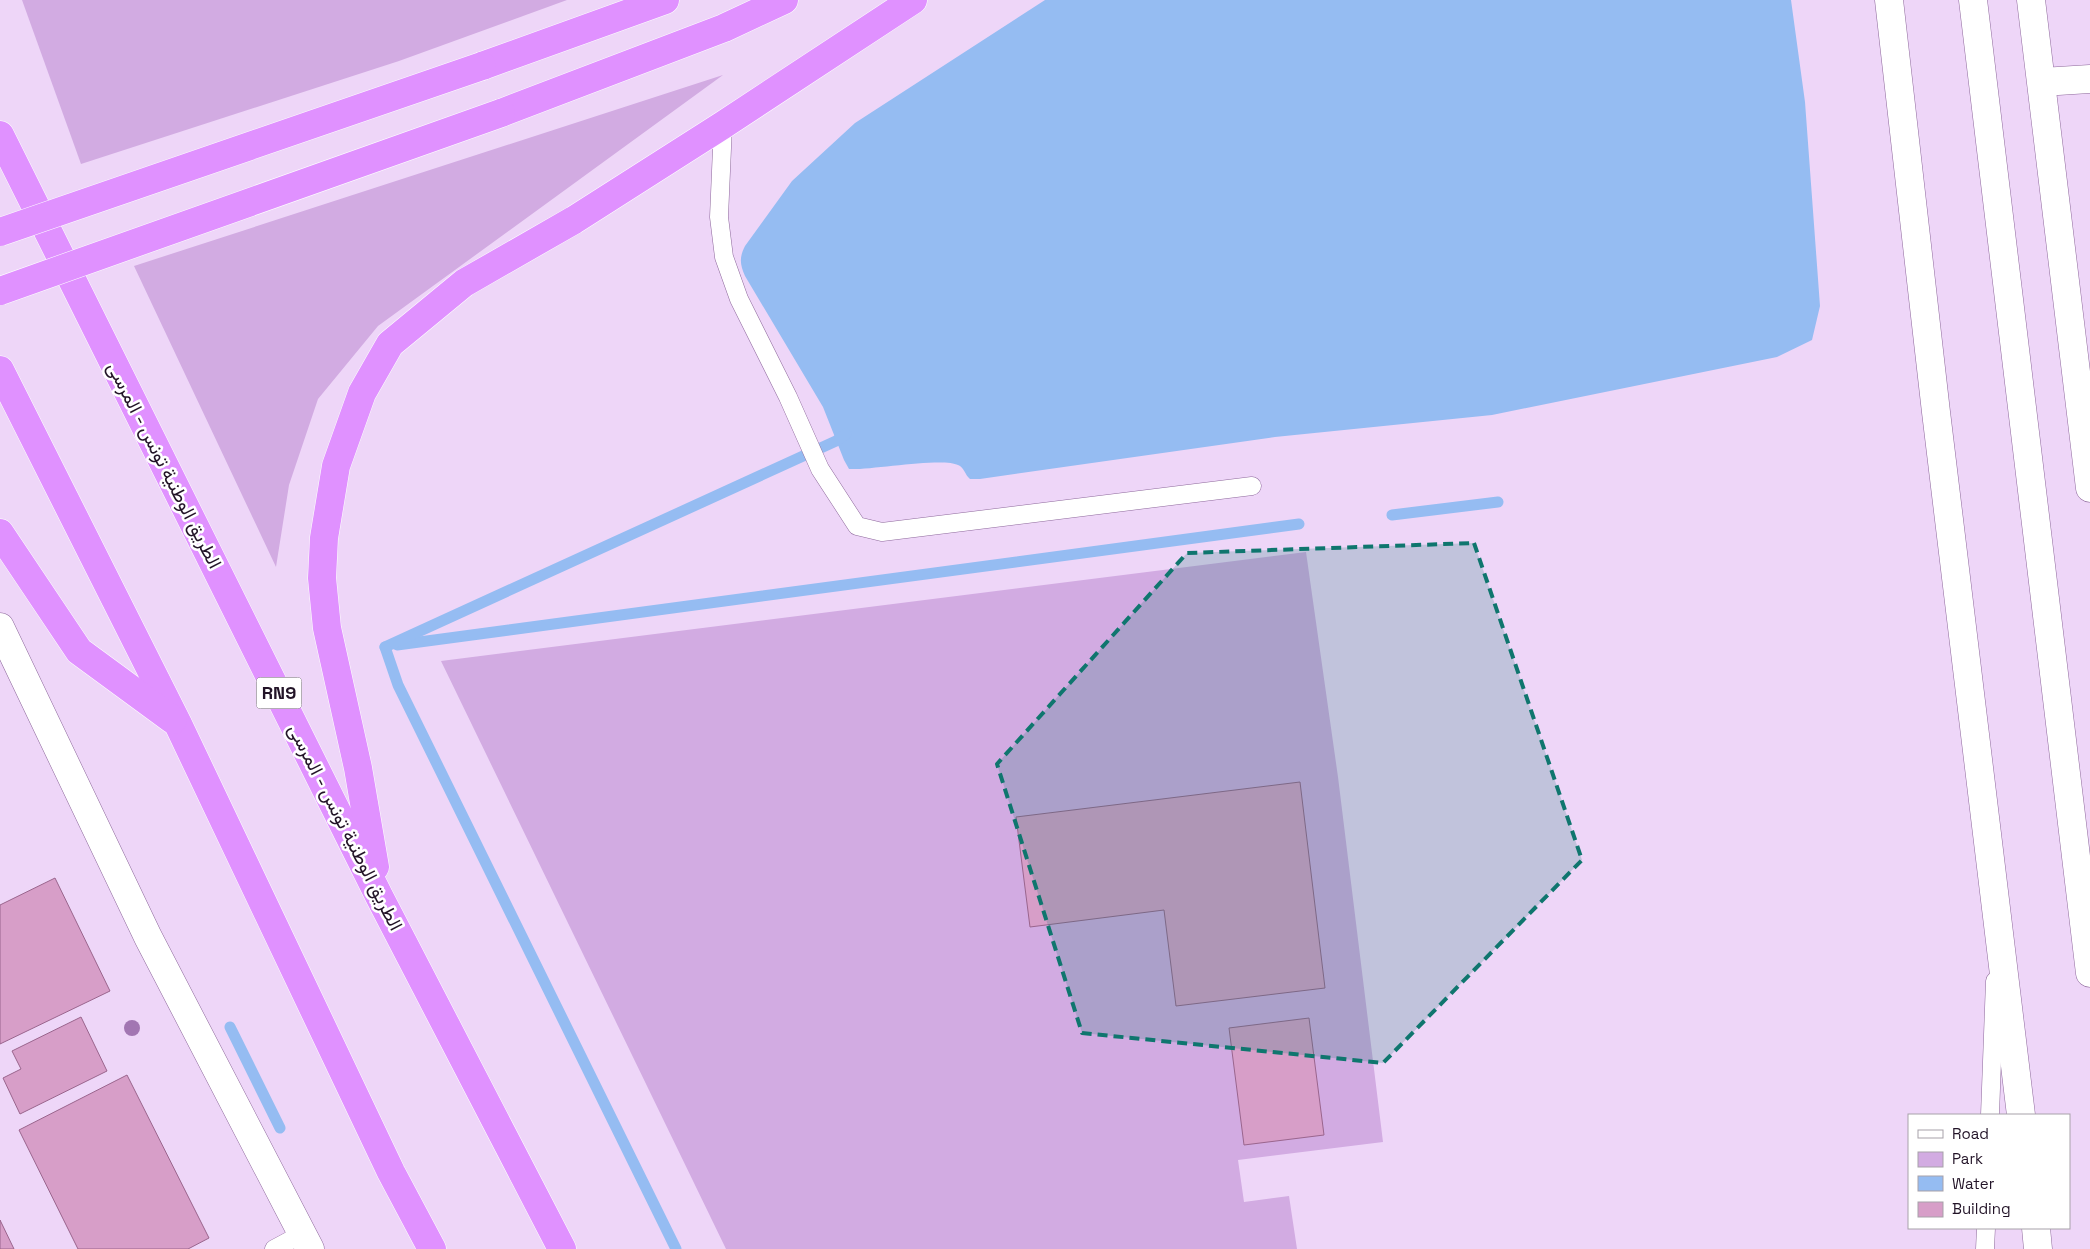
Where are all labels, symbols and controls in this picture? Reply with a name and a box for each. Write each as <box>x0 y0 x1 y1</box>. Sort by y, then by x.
street label: الطريق الوطنية تونس - المرسى <box>102 358 228 573</box>
road number: RN9 <box>256 678 302 708</box>
street label: الطريق الوطنية تونس - المرسى <box>283 720 409 935</box>
legend <box>1908 1114 2070 1229</box>
text: Road <box>1952 1124 1989 1143</box>
text: Park <box>1952 1149 1983 1168</box>
text: Water <box>1952 1174 1995 1193</box>
text: Building <box>1952 1199 2011 1218</box>

